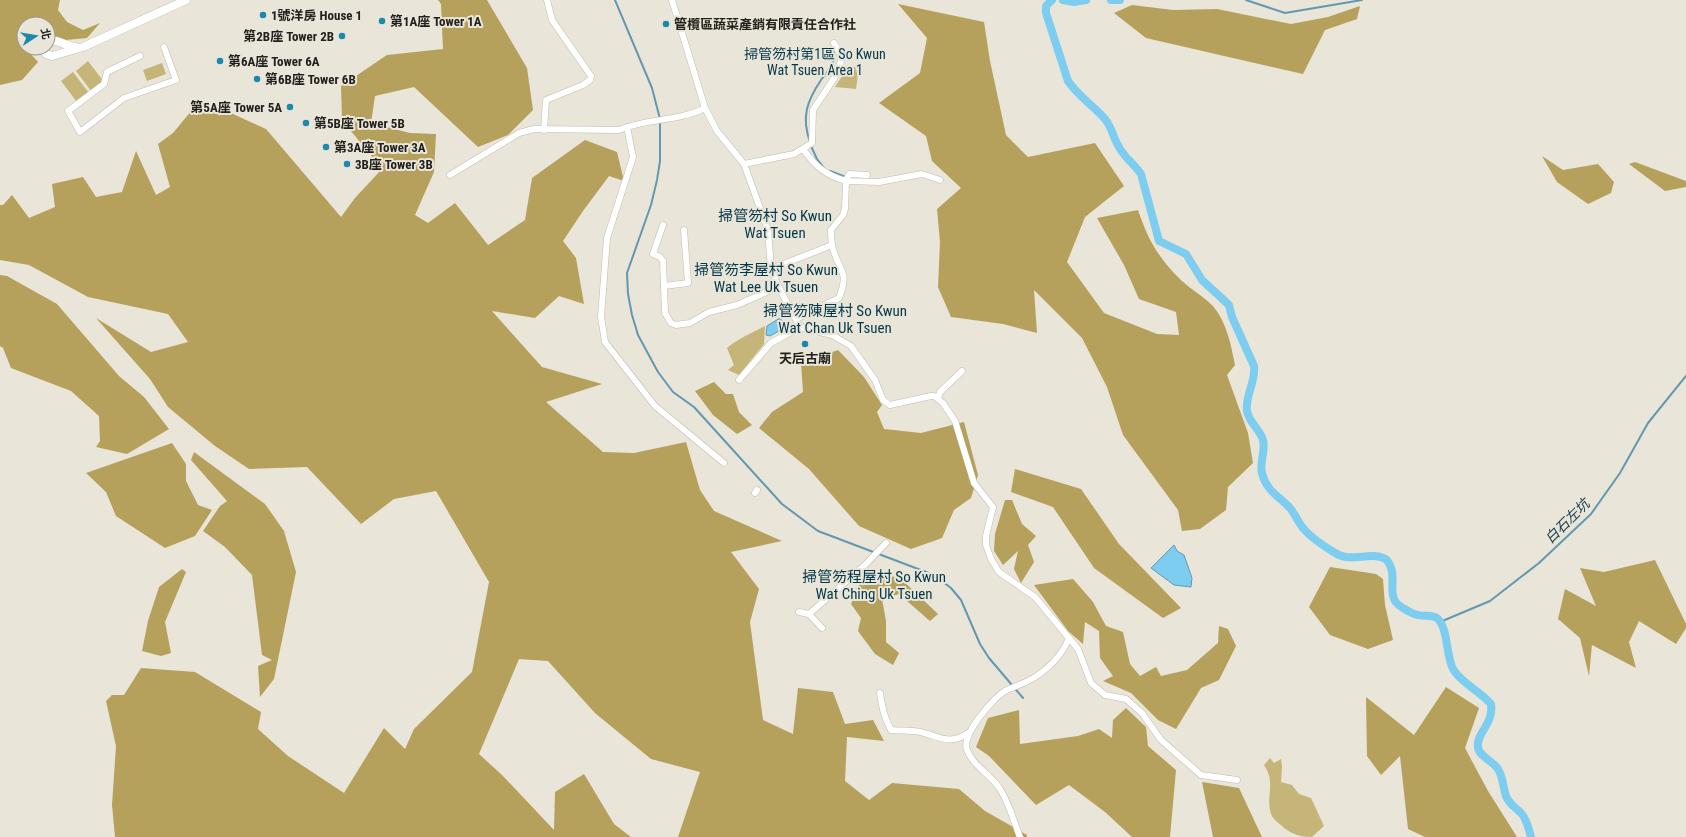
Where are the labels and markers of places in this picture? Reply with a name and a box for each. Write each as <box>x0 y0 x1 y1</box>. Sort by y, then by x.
place label: 1號洋房 House 1 <box>271 8 362 23</box>
marker: 1號洋房 House 1 <box>258 10 268 20</box>
place label: 第1A座 Tower 1A <box>390 14 482 29</box>
marker: 第1A座 Tower 1A <box>377 16 387 26</box>
place label: 管欖區蔬菜產銷有限責任合作社 <box>674 17 856 32</box>
marker: 管欖區蔬菜產銷有限責任合作社 <box>661 19 671 29</box>
place label: 第2B座 Tower 2B <box>243 29 334 44</box>
marker: 第2B座 Tower 2B <box>337 31 347 41</box>
place label: 第6A座 Tower 6A <box>228 54 320 69</box>
marker: 第6A座 Tower 6A <box>215 56 225 66</box>
place label: 第6B座 Tower 6B <box>265 72 356 87</box>
marker: 第6B座 Tower 6B <box>252 74 262 84</box>
place label: 第5A座 Tower 5A <box>190 100 282 115</box>
marker: 第5A座 Tower 5A <box>285 102 295 112</box>
place label: 第5B座 Tower 5B <box>314 116 405 131</box>
marker: 第5B座 Tower 5B <box>301 118 311 128</box>
place label: 第3A座 Tower 3A <box>334 140 426 155</box>
marker: 第3A座 Tower 3A <box>321 142 331 152</box>
place label: 3B座 Tower 3B <box>355 157 433 172</box>
marker: 3B座 Tower 3B <box>342 159 352 169</box>
marker: 天后古廟 <box>800 339 810 349</box>
place label: 天后古廟 <box>779 351 831 366</box>

